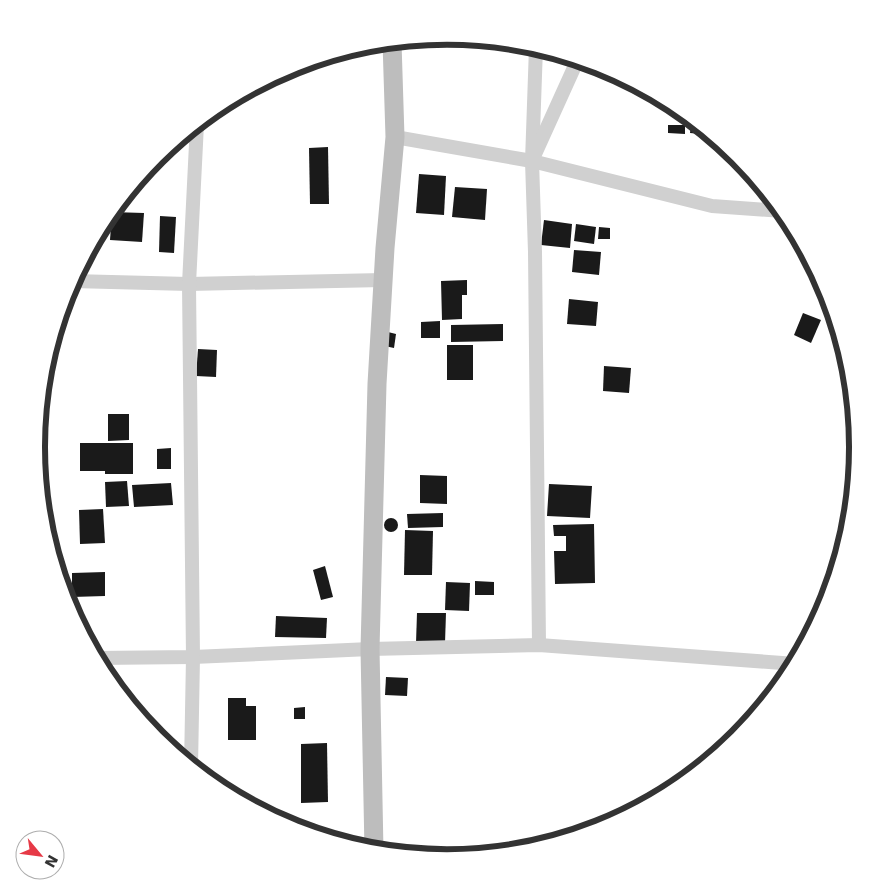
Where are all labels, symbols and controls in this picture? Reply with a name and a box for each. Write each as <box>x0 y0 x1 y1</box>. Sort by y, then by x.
north arrow <box>15 830 65 880</box>
text: N <box>42 852 61 870</box>

